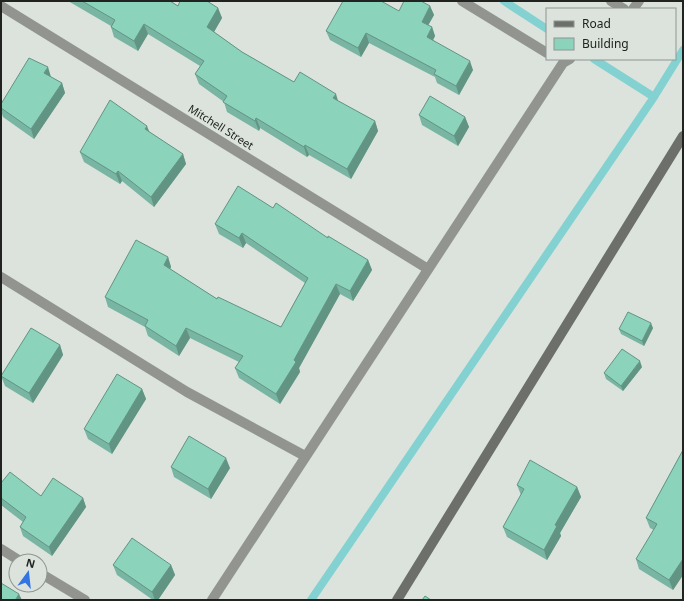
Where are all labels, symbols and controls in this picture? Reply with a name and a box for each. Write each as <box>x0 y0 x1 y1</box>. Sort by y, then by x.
legend <box>546 8 676 60</box>
text: Road <box>582 15 611 32</box>
text: Building <box>582 35 629 52</box>
street label: Mitchell Street <box>186 101 257 153</box>
north arrow <box>8 553 48 593</box>
text: N <box>24 554 37 571</box>

